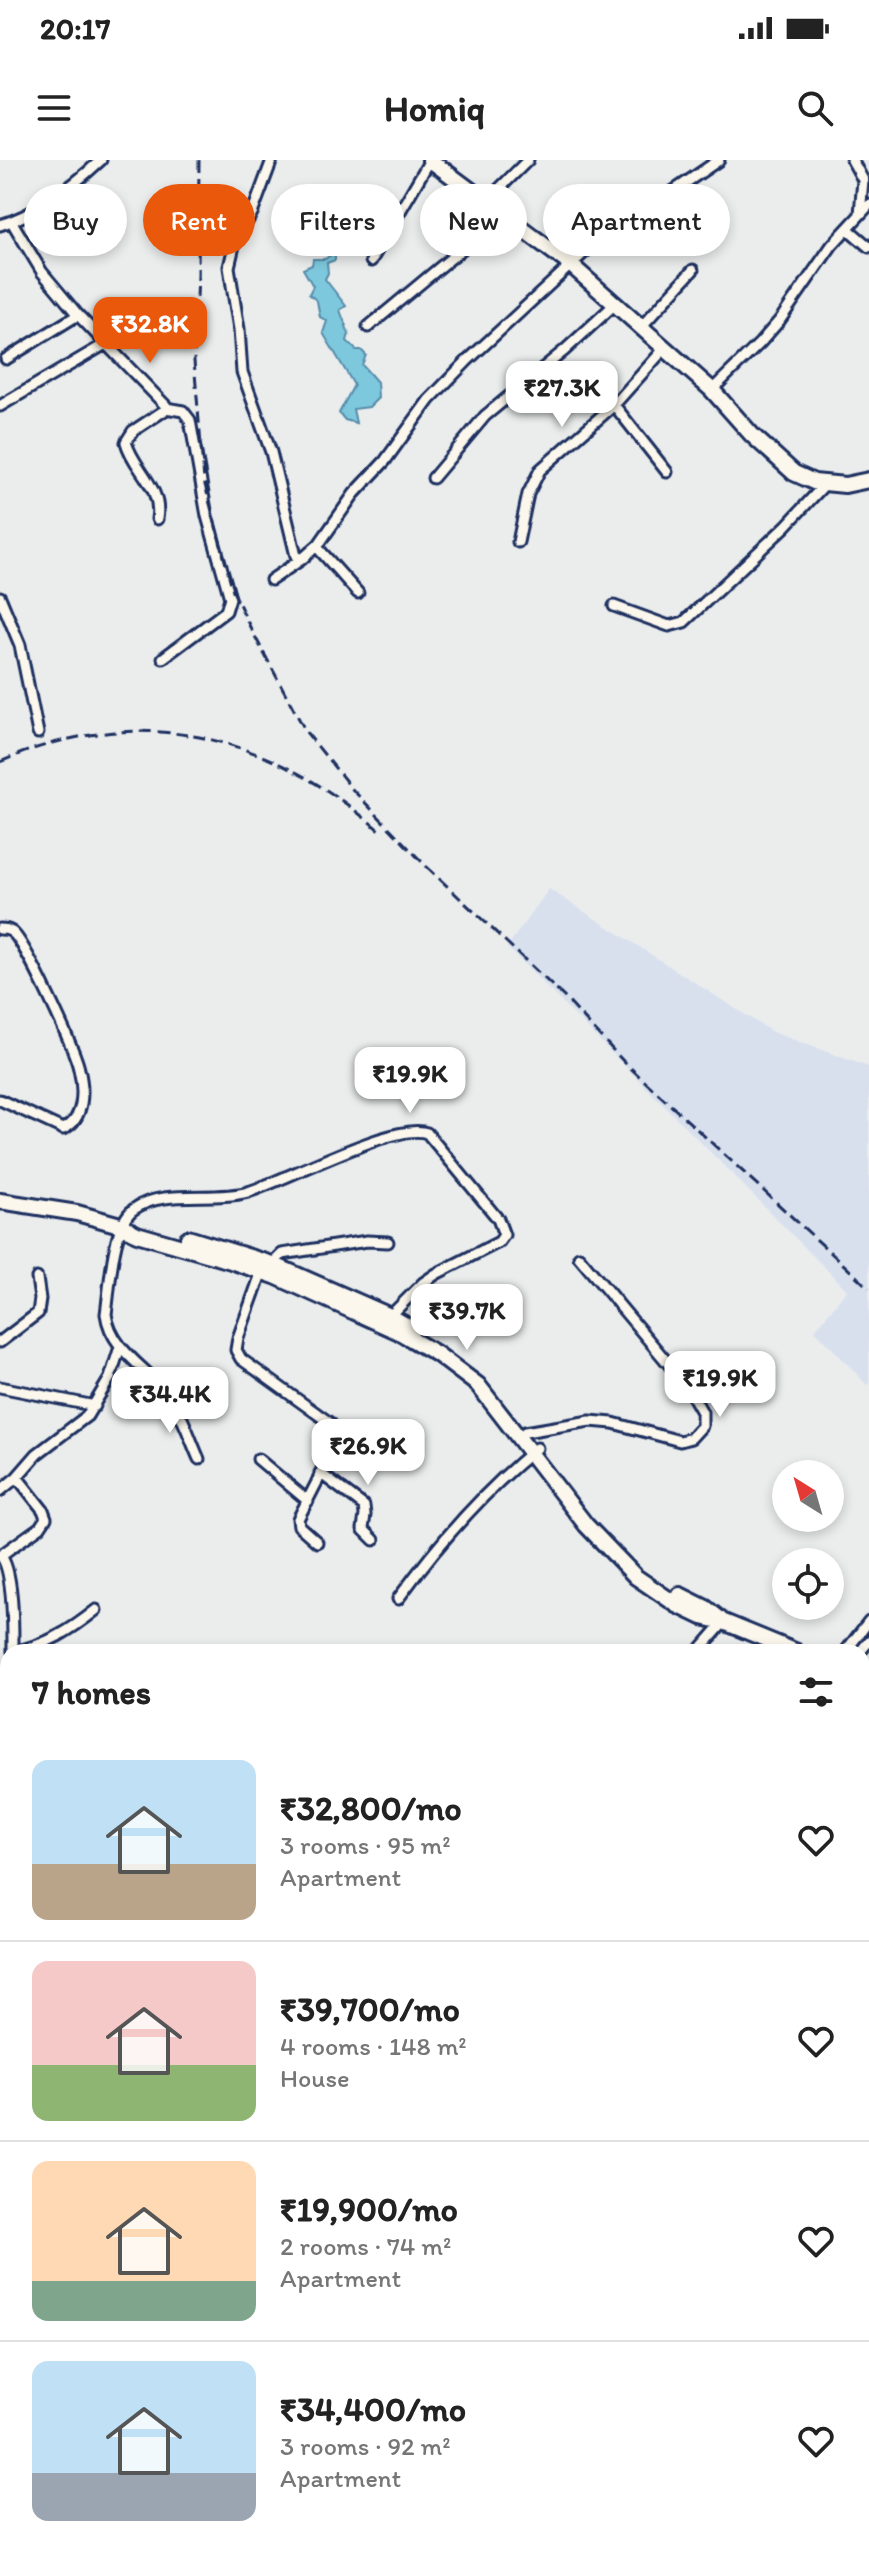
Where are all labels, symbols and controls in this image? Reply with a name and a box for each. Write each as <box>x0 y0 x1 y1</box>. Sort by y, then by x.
text: 20:17 <box>40 10 110 47</box>
icon: menu <box>32 86 76 130</box>
icon: search <box>793 86 837 130</box>
text: Homiq <box>384 87 485 130</box>
chip: Buy <box>24 184 127 256</box>
chip: Rent <box>143 184 255 256</box>
chip: Filters <box>271 184 404 256</box>
chip: New <box>420 184 527 256</box>
chip: Apartment <box>543 184 730 256</box>
pin: ₹32.8K <box>85 297 215 365</box>
text: ₹32.8K <box>111 307 189 339</box>
pin: ₹27.3K <box>497 361 627 429</box>
text: ₹27.3K <box>524 371 600 403</box>
pin: ₹19.9K <box>345 1047 475 1115</box>
text: ₹19.9K <box>373 1057 447 1089</box>
pin: ₹39.7K <box>402 1284 532 1352</box>
text: ₹39.7K <box>429 1294 505 1326</box>
pin: ₹19.9K <box>655 1351 785 1419</box>
text: ₹19.9K <box>683 1361 757 1393</box>
pin: ₹34.4K <box>105 1367 235 1435</box>
text: ₹34.4K <box>129 1377 211 1409</box>
pin: ₹26.9K <box>303 1419 433 1487</box>
text: ₹26.9K <box>330 1429 406 1461</box>
north arrow <box>772 1460 844 1532</box>
map controls <box>772 1460 844 1620</box>
button: locate <box>772 1548 844 1620</box>
icon: filters <box>794 1670 838 1714</box>
text: 7 homes <box>32 1672 151 1713</box>
text: ₹32,800/mo <box>280 1788 462 1829</box>
icon: home <box>96 1792 192 1888</box>
icon: heart <box>794 1818 838 1862</box>
text: 3 rooms · 95 m² <box>280 1829 451 1861</box>
text: Apartment <box>280 1861 401 1893</box>
text: ₹39,700/mo <box>280 1989 460 2030</box>
icon: home <box>96 1993 192 2089</box>
icon: heart <box>794 2019 838 2063</box>
text: 4 rooms · 148 m² <box>280 2030 467 2062</box>
text: House <box>280 2062 350 2094</box>
text: ₹19,900/mo <box>280 2189 458 2230</box>
icon: home <box>96 2193 192 2289</box>
icon: heart <box>794 2219 838 2263</box>
text: 2 rooms · 74 m² <box>280 2230 451 2262</box>
text: Apartment <box>280 2262 401 2294</box>
text: ₹34,400/mo <box>280 2389 466 2430</box>
icon: home <box>96 2393 192 2489</box>
icon: heart <box>794 2419 838 2463</box>
text: 3 rooms · 92 m² <box>280 2430 451 2462</box>
text: Apartment <box>280 2462 401 2494</box>

